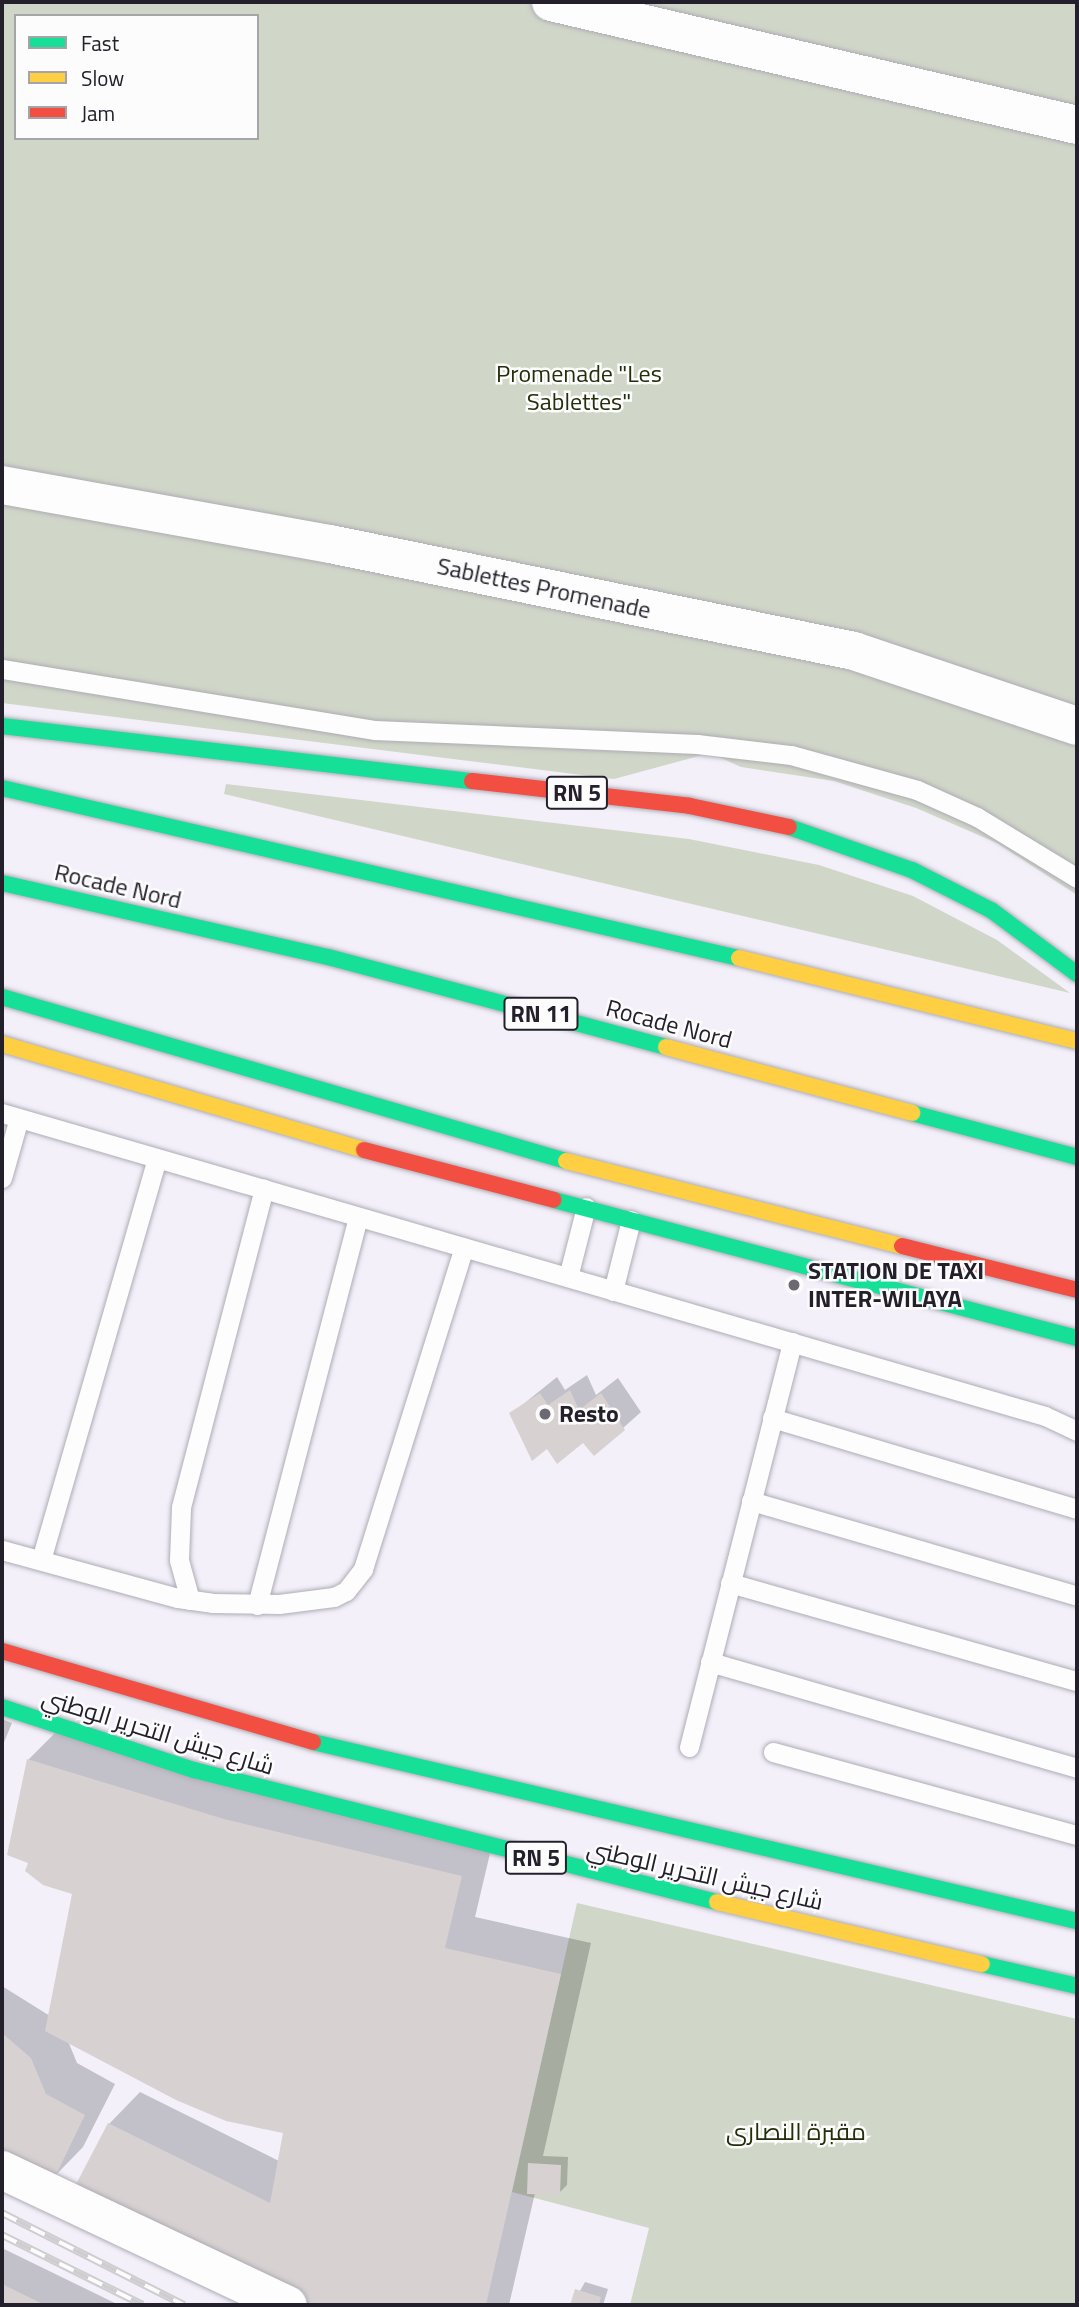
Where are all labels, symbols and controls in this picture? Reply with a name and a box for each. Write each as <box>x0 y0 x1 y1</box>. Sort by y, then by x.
legend <box>14 14 259 140</box>
text: Fast <box>81 27 119 59</box>
text: Slow <box>81 62 124 94</box>
text: Jam <box>81 97 115 129</box>
park label: Promenade "Les Sablettes" <box>496 360 662 416</box>
street label: Sablettes Promenade <box>435 551 653 625</box>
road number: RN 5 <box>546 774 608 813</box>
street label: Rocade Nord <box>52 857 184 915</box>
street label: Rocade Nord <box>603 993 735 1055</box>
road number: RN 11 <box>503 995 580 1034</box>
place label: STATION DE TAXI INTER-WILAYA <box>808 1257 984 1313</box>
marker: STATION DE TAXI INTER-WILAYA <box>786 1277 802 1293</box>
place label: Resto <box>559 1400 619 1428</box>
marker: Resto <box>537 1406 553 1422</box>
street label: شارع جيش التحرير الوطني <box>38 1683 278 1781</box>
street label: شارع جيش التحرير الوطني <box>584 1834 826 1916</box>
road number: RN 5 <box>504 1839 568 1878</box>
park label: مقبرة النصارى <box>726 2118 866 2146</box>

